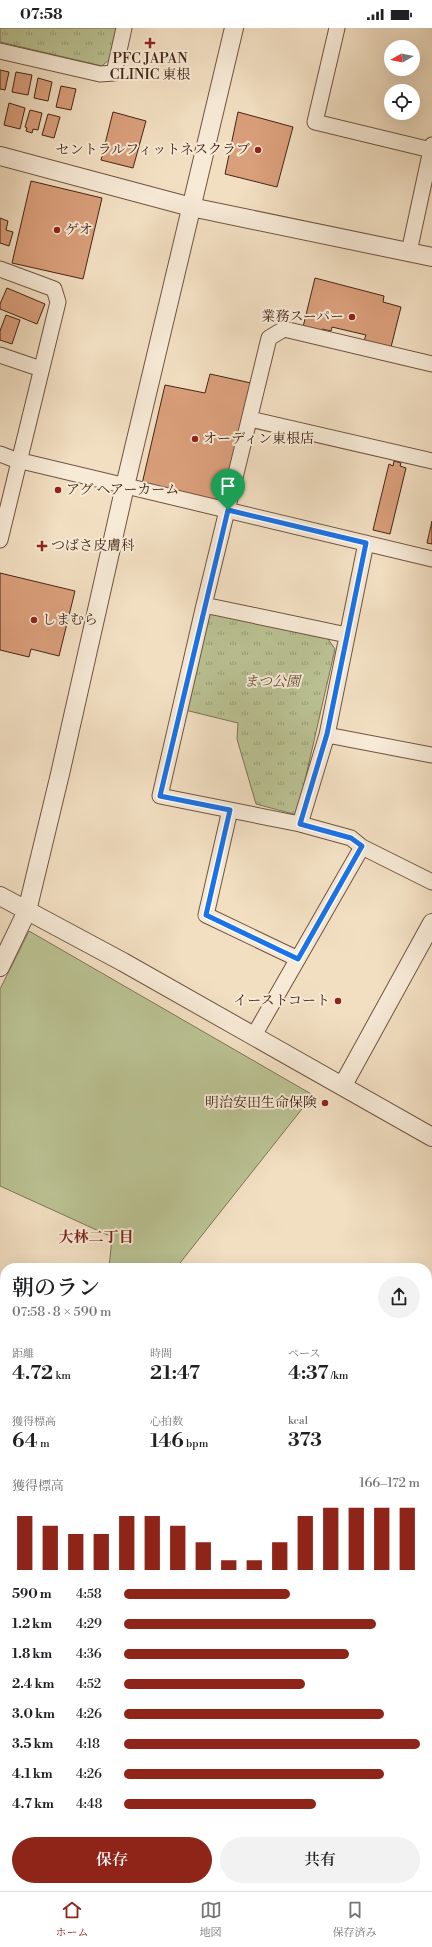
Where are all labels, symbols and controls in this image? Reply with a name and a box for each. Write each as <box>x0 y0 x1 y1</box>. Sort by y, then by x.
text: 07:58 <box>20 5 63 24</box>
marker: PFC JAPAN CLINIC 東根 <box>144 37 156 49</box>
north arrow <box>384 40 420 76</box>
map controls <box>384 40 420 120</box>
place label: PFC JAPAN CLINIC 東根 <box>110 50 190 84</box>
button: locate <box>384 84 420 120</box>
place label: セントラルフィットネスクラブ <box>56 141 250 159</box>
marker: セントラルフィットネスクラブ <box>253 145 263 155</box>
place label: ゲオ <box>65 221 93 239</box>
marker: ゲオ <box>52 225 62 235</box>
place label: 業務スーパー <box>261 308 344 326</box>
marker: 業務スーパー <box>347 312 357 322</box>
place label: オーディン東根店 <box>203 430 314 448</box>
marker: オーディン東根店 <box>190 434 200 444</box>
pin <box>211 469 245 510</box>
icon: arrive <box>217 475 239 497</box>
place label: アグ ヘアーカーム <box>66 481 179 499</box>
marker: アグ ヘアーカーム <box>53 485 63 495</box>
place label: つばさ皮膚科 <box>51 537 135 555</box>
marker: つばさ皮膚科 <box>36 540 48 552</box>
place label: しまむら <box>42 611 98 629</box>
marker: しまむら <box>29 615 39 625</box>
park label: まつ公園 <box>244 673 302 691</box>
place label: イーストコート <box>233 992 330 1010</box>
marker: イーストコート <box>333 996 343 1006</box>
place label: 明治安田生命保険 <box>205 1094 317 1112</box>
marker: 明治安田生命保険 <box>320 1098 330 1108</box>
district label: 大林二丁目 <box>58 1228 134 1247</box>
text: 朝のラン <box>12 1275 100 1302</box>
button: share <box>378 1276 420 1318</box>
text: 07:58 · 8 × 590 m <box>12 1304 111 1320</box>
text: 距離 <box>12 1347 34 1361</box>
text: 時間 <box>150 1347 172 1361</box>
text: ペース <box>288 1347 320 1361</box>
text: 4.72 <box>12 1361 53 1386</box>
text: 21:47 <box>150 1361 200 1386</box>
text: 4:37 <box>288 1361 329 1386</box>
text: km <box>53 1369 71 1383</box>
text: /km <box>329 1369 348 1383</box>
text: kcal <box>288 1414 308 1428</box>
text: 獲得標高 <box>12 1415 56 1429</box>
text: 心拍数 <box>150 1415 183 1429</box>
text: 373 <box>288 1428 322 1453</box>
text: 64 <box>12 1429 38 1454</box>
text: 146 <box>150 1429 184 1454</box>
text: m <box>38 1437 50 1451</box>
text: bpm <box>184 1437 208 1451</box>
text: 166–172 m <box>359 1475 420 1491</box>
text: 獲得標高 <box>12 1478 64 1494</box>
text: 590 m <box>12 1586 52 1602</box>
text: 4:58 <box>76 1586 102 1602</box>
text: 1.2 km <box>12 1616 52 1632</box>
text: 4:29 <box>76 1616 102 1632</box>
text: 1.8 km <box>12 1646 52 1662</box>
text: 4:36 <box>76 1646 102 1662</box>
text: 2.4 km <box>12 1676 54 1692</box>
text: 4:52 <box>76 1676 101 1692</box>
text: 3.0 km <box>12 1706 55 1722</box>
text: 4:26 <box>76 1706 102 1722</box>
text: 3.5 km <box>12 1736 53 1752</box>
text: 4:18 <box>76 1736 100 1752</box>
text: 4.1 km <box>12 1766 53 1782</box>
text: 4:26 <box>76 1766 102 1782</box>
text: 4.7 km <box>12 1796 54 1812</box>
text: 4:48 <box>76 1796 102 1812</box>
button: 保存 <box>12 1837 212 1883</box>
button: 共有 <box>220 1837 420 1883</box>
tab: ホーム <box>56 1899 89 1940</box>
tab: 地図 <box>200 1899 222 1940</box>
tab: 保存済み <box>333 1899 377 1940</box>

